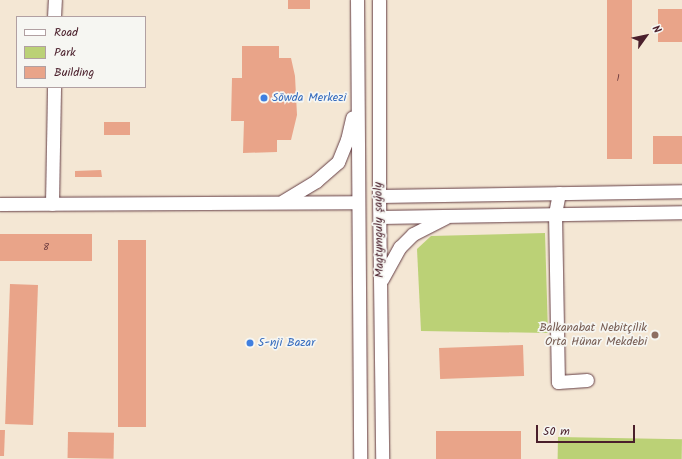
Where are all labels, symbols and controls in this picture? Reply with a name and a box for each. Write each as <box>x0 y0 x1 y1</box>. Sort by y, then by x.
legend <box>16 16 146 88</box>
north arrow <box>626 16 666 56</box>
text: N <box>647 22 666 37</box>
text: Road <box>54 23 78 42</box>
text: Park <box>54 43 76 62</box>
text: Building <box>54 63 94 82</box>
house number: 1 <box>616 73 620 85</box>
place label: Söwda Merkezi <box>272 91 346 105</box>
marker: Söwda Merkezi <box>259 93 269 103</box>
street label: Magtymguly şaýoly <box>371 182 387 278</box>
house number: 8 <box>43 242 49 254</box>
place label: Balkanabat Nebitçilik Orta Hünar Mekdebi <box>539 321 647 349</box>
marker: Balkanabat Nebitçilik Orta Hünar Mekdebi <box>650 330 660 340</box>
place label: 5-nji Bazar <box>258 336 315 350</box>
marker: 5-nji Bazar <box>245 338 255 348</box>
scale bar <box>538 417 637 443</box>
text: 50 m <box>543 422 570 441</box>

